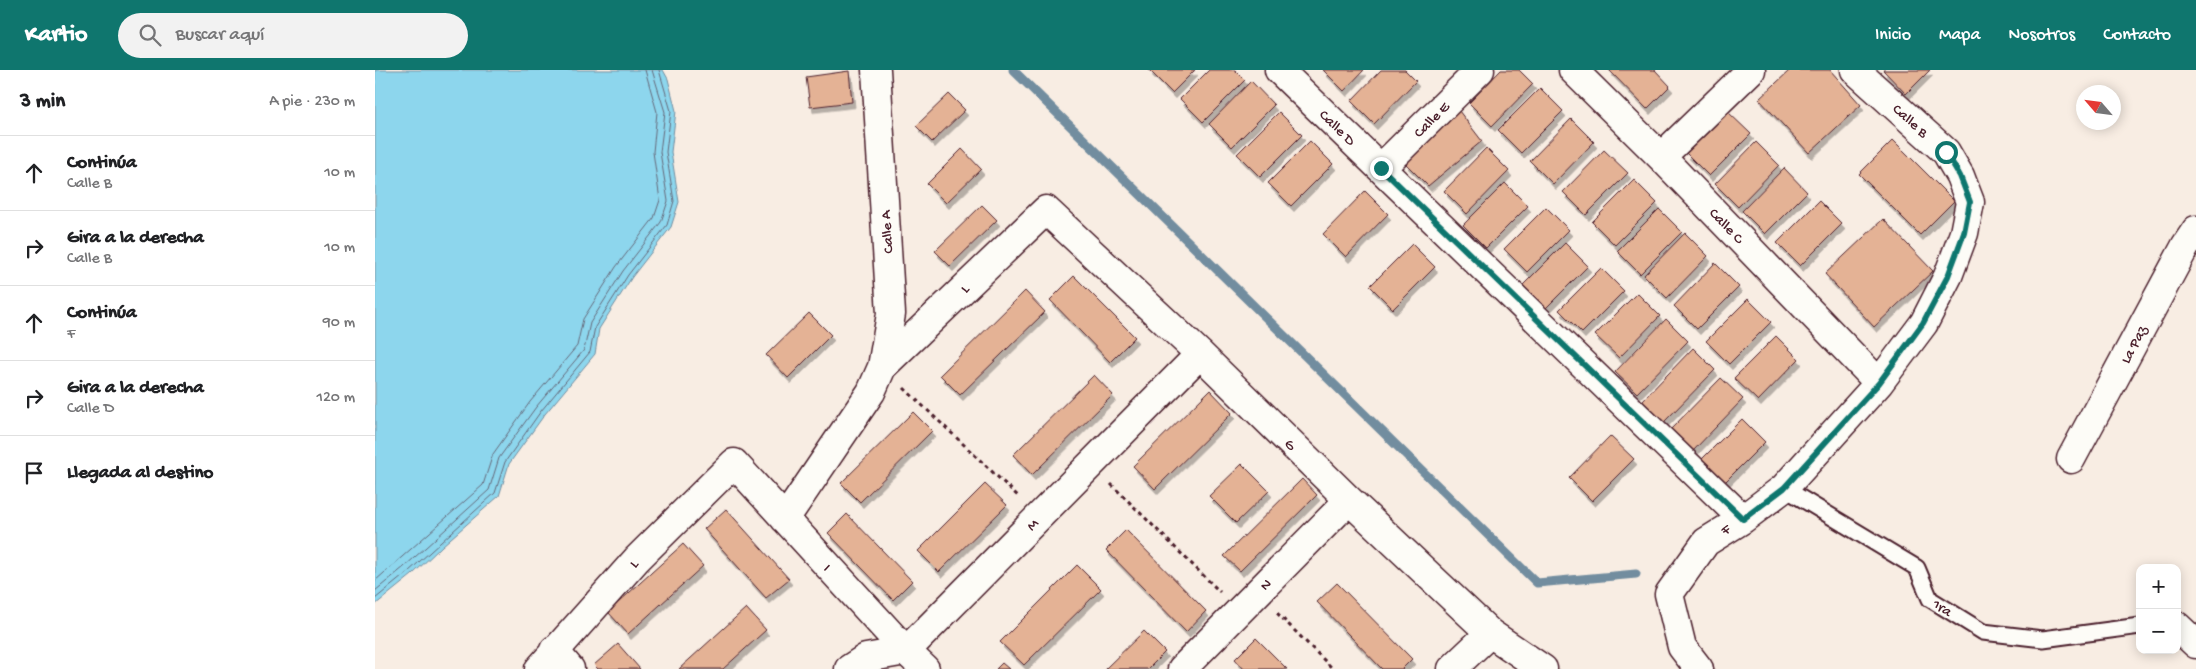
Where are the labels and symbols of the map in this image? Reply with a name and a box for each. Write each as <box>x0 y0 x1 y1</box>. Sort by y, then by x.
north arrow <box>2076 85 2121 130</box>
street label: Calle E <box>1411 98 1455 142</box>
street label: Calle B <box>1888 101 1932 142</box>
street label: Calle D <box>1314 107 1359 150</box>
route start <box>1935 141 1958 164</box>
route end <box>1370 157 1393 180</box>
street label: Calle C <box>1704 205 1747 249</box>
street label: Calle A <box>877 209 898 254</box>
street label: L <box>957 281 974 298</box>
street label: La Paz <box>2117 322 2152 367</box>
street label: G <box>1280 436 1300 456</box>
street label: M <box>1023 515 1044 535</box>
street label: F <box>1717 520 1735 541</box>
street label: L <box>626 556 643 573</box>
street label: I <box>819 561 834 576</box>
street label: N <box>1257 575 1276 595</box>
street label: 1ra <box>1928 595 1956 622</box>

